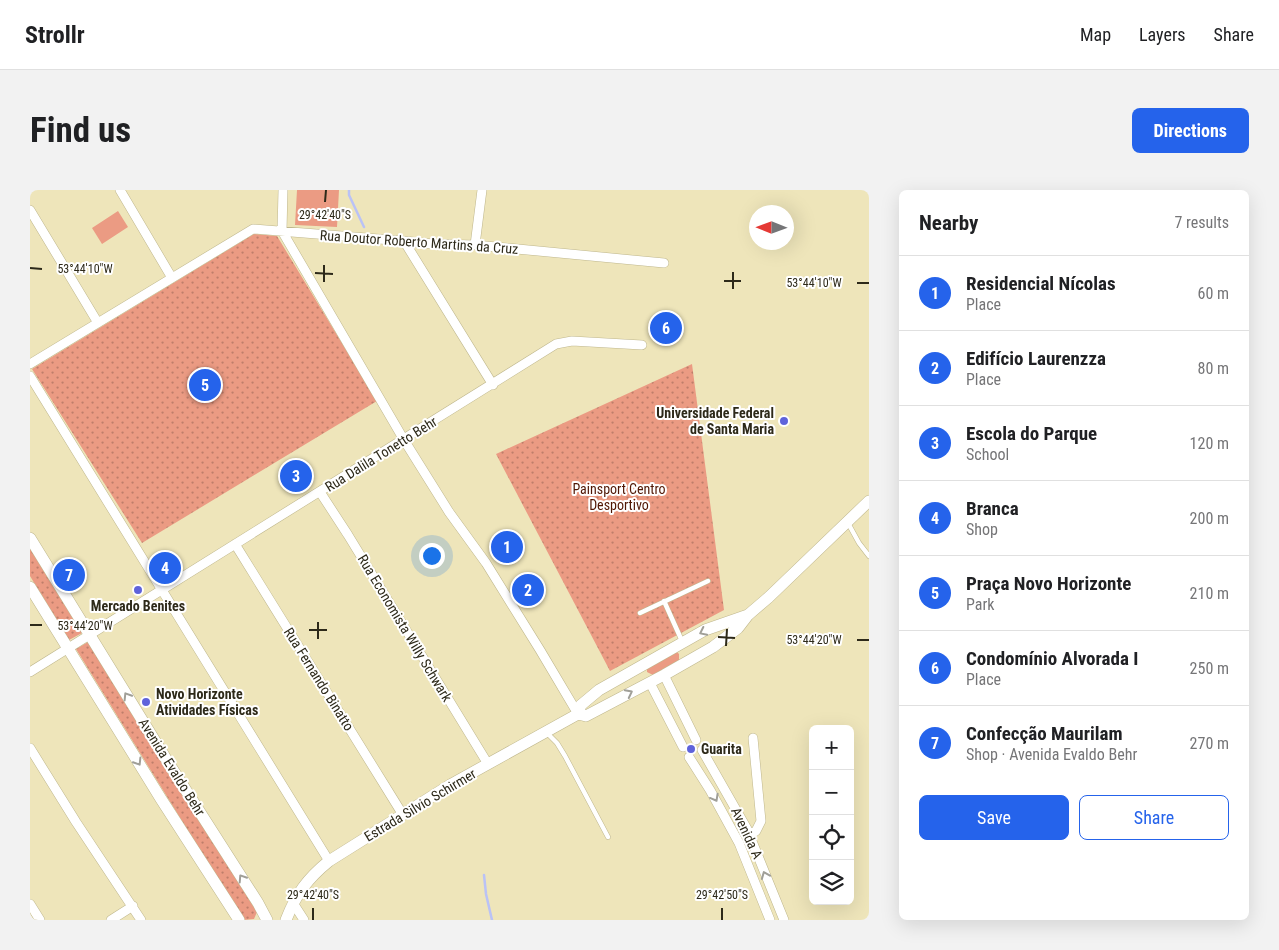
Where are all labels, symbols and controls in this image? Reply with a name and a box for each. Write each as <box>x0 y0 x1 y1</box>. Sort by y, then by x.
text: Strollr <box>25 21 85 49</box>
text: Map <box>1080 24 1111 45</box>
text: Layers <box>1139 24 1186 45</box>
text: Share <box>1214 24 1254 45</box>
button: Directions <box>1132 108 1249 153</box>
text: Find us <box>30 110 131 151</box>
north arrow <box>749 205 794 250</box>
text: 29°42'40"S <box>299 208 351 222</box>
text: Nearby <box>919 211 978 235</box>
text: 7 results <box>1174 213 1229 232</box>
street label: Rua Doutor Roberto Martins da Cruz <box>319 227 519 257</box>
text: 53°44'10"W <box>57 262 113 276</box>
text: Residencial Nícolas <box>966 272 1116 295</box>
text: 53°44'10"W <box>786 276 842 290</box>
text: 1 <box>931 284 939 303</box>
text: 60 m <box>1197 284 1229 303</box>
text: Place <box>966 295 1001 314</box>
pin: 6 <box>650 309 682 347</box>
text: Edifício Laurenzza <box>966 347 1106 370</box>
text: 2 <box>931 359 939 378</box>
text: 80 m <box>1197 359 1229 378</box>
pin: 5 <box>189 366 221 404</box>
text: Place <box>966 370 1001 389</box>
place label: Universidade Federal de Santa Maria <box>656 405 774 437</box>
street label: Rua Dalila Tonetto Behr <box>322 413 440 495</box>
marker: Universidade Federal de Santa Maria <box>778 415 790 427</box>
text: Escola do Parque <box>966 422 1097 445</box>
text: 3 <box>931 434 939 453</box>
text: 120 m <box>1190 434 1229 453</box>
text: School <box>966 445 1009 464</box>
pin: 3 <box>280 457 312 495</box>
park label: Painsport Centro Desportivo <box>572 481 666 513</box>
text: Branca <box>966 497 1019 520</box>
text: 4 <box>931 509 939 528</box>
text: 200 m <box>1190 509 1229 528</box>
text: Shop <box>966 520 998 539</box>
pin: 1 <box>491 528 523 566</box>
your location <box>419 543 445 569</box>
pin: 4 <box>149 549 181 587</box>
street label: Rua Economista Willy Schwark <box>355 552 456 705</box>
pin: 7 <box>53 556 85 594</box>
pin: 2 <box>512 571 544 609</box>
text: Praça Novo Horizonte <box>966 572 1131 595</box>
marker: Mercado Benites <box>132 584 144 596</box>
text: 5 <box>931 584 939 603</box>
text: 210 m <box>1190 584 1229 603</box>
text: Park <box>966 595 995 614</box>
place label: Mercado Benites <box>91 598 185 614</box>
text: 53°44'20"W <box>57 619 113 633</box>
street label: Rua Fernando Binatto <box>281 625 357 733</box>
one-way arrow <box>699 626 708 636</box>
text: 53°44'20"W <box>786 633 842 647</box>
text: Condomínio Alvorada I <box>966 647 1138 670</box>
text: 6 <box>931 659 939 678</box>
text: 250 m <box>1190 659 1229 678</box>
text: Place <box>966 670 1001 689</box>
place label: Novo Horizonte Atividades Físicas <box>156 686 258 718</box>
one-way arrow <box>624 689 633 699</box>
one-way arrow <box>124 693 134 702</box>
marker: Novo Horizonte Atividades Físicas <box>140 696 152 708</box>
street label: Avenida Evaldo Behr <box>136 715 208 819</box>
text: Confecção Maurilam <box>966 722 1123 745</box>
map controls <box>809 725 854 905</box>
button: + <box>809 725 854 770</box>
text: 7 <box>931 734 939 753</box>
text: 270 m <box>1190 734 1229 753</box>
place label: Guarita <box>701 741 742 757</box>
marker: Guarita <box>685 743 697 755</box>
text: Shop · Avenida Evaldo Behr <box>966 745 1137 764</box>
one-way arrow <box>132 757 142 766</box>
street label: Estrada Silvio Schirmer <box>361 765 479 845</box>
button: − <box>809 770 854 815</box>
one-way arrow <box>709 793 719 802</box>
button: Save <box>919 795 1069 840</box>
button: Share <box>1079 795 1229 840</box>
street label: Avenida A <box>728 805 766 861</box>
button: locate <box>809 815 854 860</box>
button: layers <box>809 860 854 905</box>
one-way arrow <box>761 871 772 880</box>
one-way arrow <box>239 874 248 884</box>
text: 29°42'40"S <box>287 888 339 902</box>
text: 29°42'50"S <box>696 888 748 902</box>

